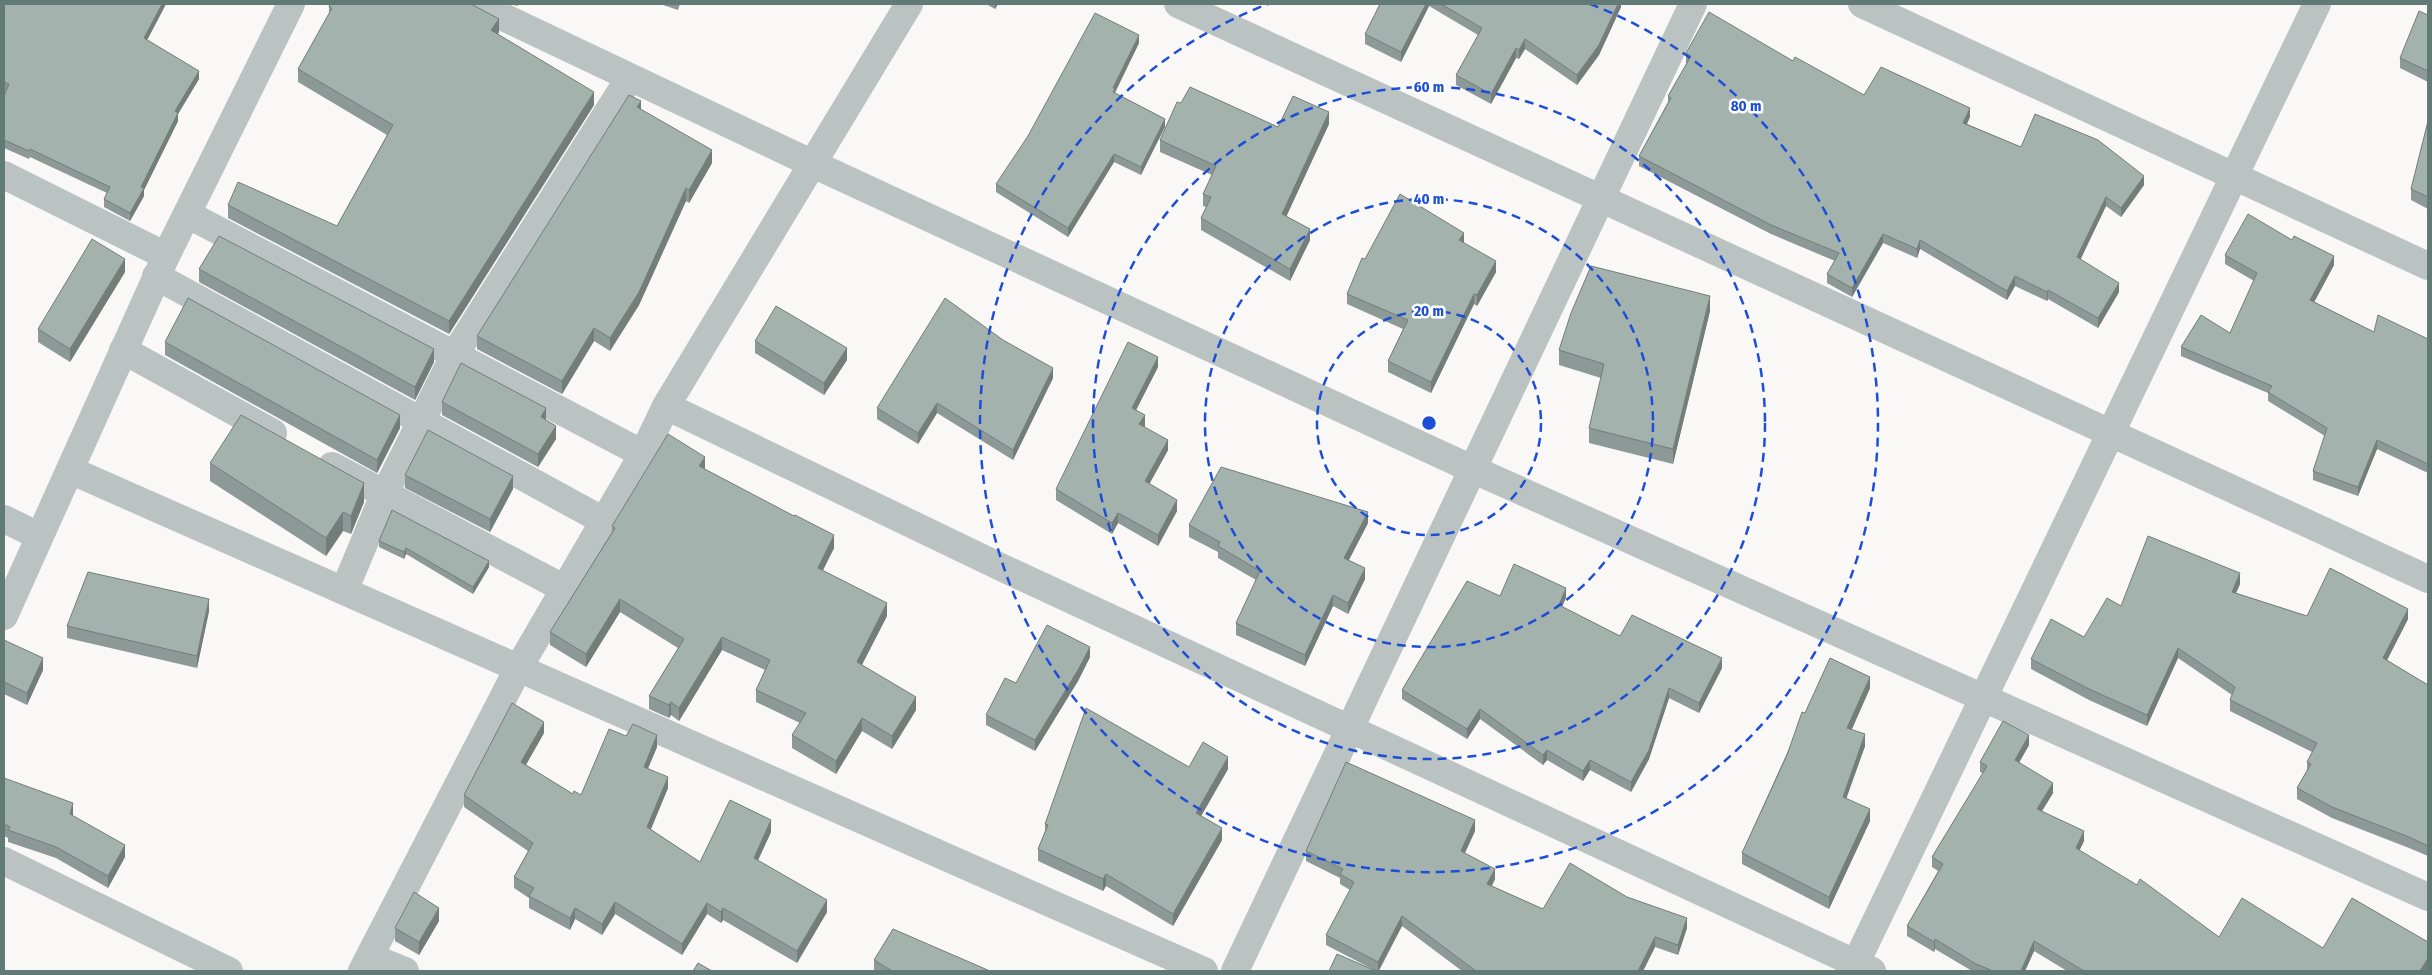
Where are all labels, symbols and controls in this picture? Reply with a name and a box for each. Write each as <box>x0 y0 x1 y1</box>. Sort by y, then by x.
text: 60 m <box>1414 78 1444 96</box>
text: 80 m <box>1731 97 1761 115</box>
text: 40 m <box>1414 190 1444 208</box>
text: 20 m <box>1413 302 1444 320</box>
centre of rings <box>1420 414 1438 432</box>

